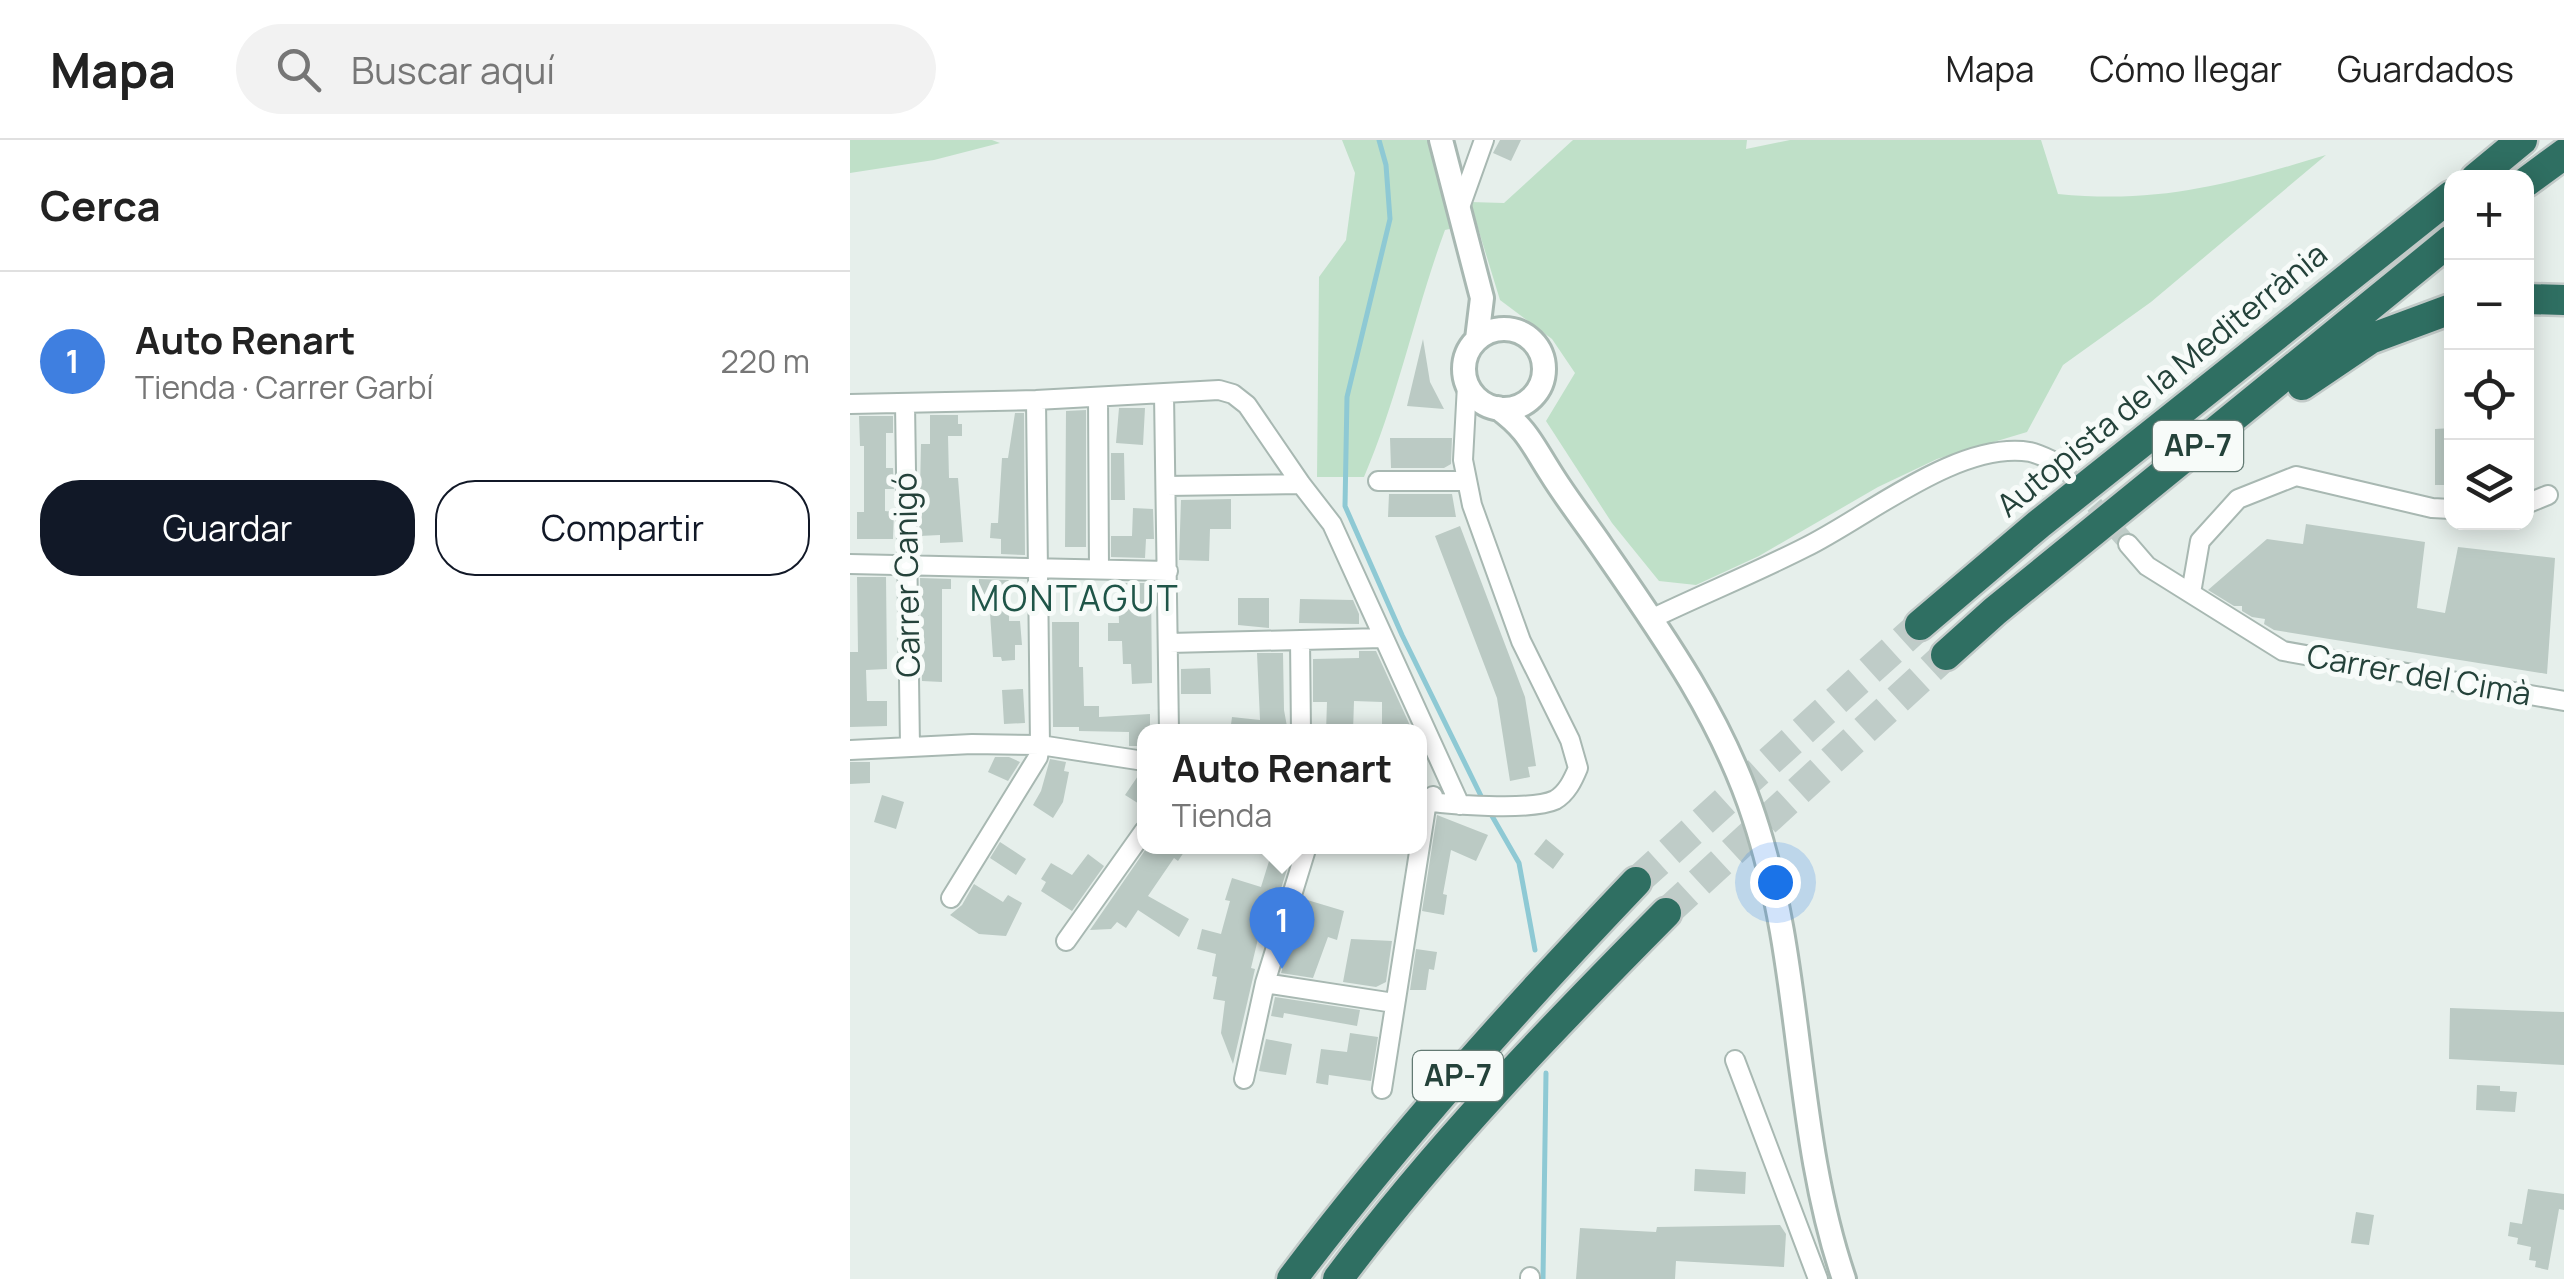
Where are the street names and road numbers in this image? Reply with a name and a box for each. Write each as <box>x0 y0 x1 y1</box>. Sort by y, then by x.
street label: Autopista de la Mediterrània <box>1987 232 2336 526</box>
road number: AP-7 <box>2153 421 2243 471</box>
street label: Carrer Canigó <box>882 472 930 678</box>
street label: Carrer del Cimà <box>2304 633 2535 715</box>
road number: AP-7 <box>1413 1051 1503 1101</box>

